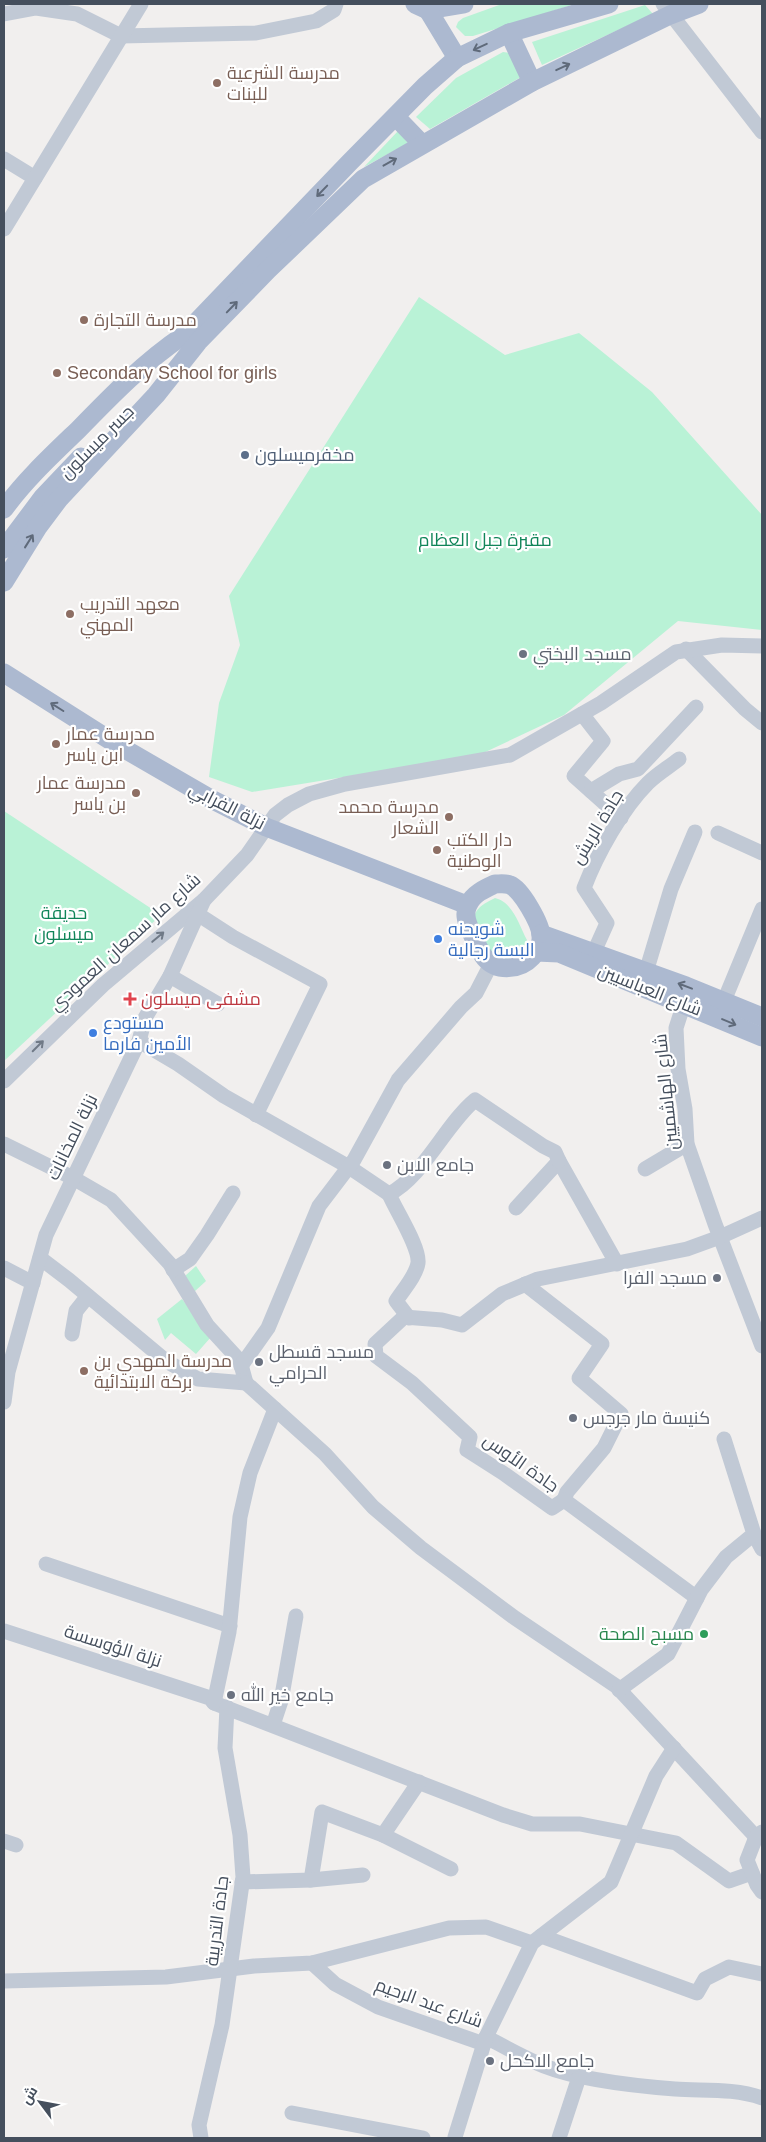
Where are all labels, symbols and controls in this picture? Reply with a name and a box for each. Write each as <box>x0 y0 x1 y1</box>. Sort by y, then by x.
one-way arrow <box>473 43 488 52</box>
one-way arrow <box>555 62 570 72</box>
place label: مدرسة الشرعية للبنات <box>227 63 340 104</box>
marker: مدرسة الشرعية للبنات <box>211 77 223 89</box>
one-way arrow <box>382 157 397 167</box>
one-way arrow <box>316 184 328 197</box>
one-way arrow <box>226 300 238 313</box>
place label: مدرسة التجارة <box>94 310 197 331</box>
marker: مدرسة التجارة <box>78 314 90 326</box>
place label: Secondary School for girls <box>67 363 277 383</box>
marker: Secondary School for girls <box>51 367 63 379</box>
street label: جسر ميسلون <box>56 401 139 484</box>
place label: مخفرميسلون <box>255 445 355 466</box>
marker: مخفرميسلون <box>239 449 251 461</box>
park label: مقبرة جبل العظام <box>418 530 552 552</box>
one-way arrow <box>24 534 35 548</box>
place label: معهد التدريب المهني <box>80 594 180 639</box>
marker: معهد التدريب المهني <box>64 608 76 620</box>
place label: مسجد البختي <box>533 644 631 668</box>
marker: مسجد البختي <box>517 648 529 660</box>
one-way arrow <box>51 702 65 712</box>
place label: مدرسة عمار ابن ياسر <box>65 724 155 766</box>
marker: مدرسة عمار ابن ياسر <box>50 738 62 750</box>
place label: مدرسة عمار بن ياسر <box>36 773 126 815</box>
street label: نزلة الفرابي <box>184 778 268 837</box>
street label: جادة الريش <box>567 786 628 868</box>
marker: مدرسة عمار بن ياسر <box>130 787 142 799</box>
place label: مدرسة محمد الشعار <box>339 797 439 839</box>
marker: مدرسة محمد الشعار <box>443 811 455 823</box>
place label: دار الكتب الوطنية <box>447 830 512 872</box>
marker: دار الكتب الوطنية <box>431 844 443 856</box>
street label: شارع مار سمعان العمودي <box>46 869 207 1018</box>
park label: حديقة ميسلون <box>34 903 94 945</box>
place label: شويحنه البسة رجالية <box>448 919 535 961</box>
one-way arrow <box>152 931 165 943</box>
marker: شويحنه البسة رجالية <box>432 933 444 945</box>
street label: شارع العباسيين <box>595 960 705 1022</box>
one-way arrow <box>677 981 693 990</box>
place label: مشفى ميسلون <box>141 989 261 1010</box>
marker: مشفى ميسلون <box>123 992 137 1006</box>
place label: مستودع الأمين فارما <box>103 1013 192 1055</box>
one-way arrow <box>721 1018 736 1028</box>
marker: مستودع الأمين فارما <box>87 1027 99 1039</box>
street label: شارع الهاشميين <box>650 1033 684 1151</box>
one-way arrow <box>32 1040 44 1052</box>
street label: نزلة المخانات <box>43 1091 102 1184</box>
place label: جامع الابن <box>397 1155 474 1177</box>
marker: جامع الابن <box>381 1159 393 1171</box>
place label: مسجد الفرا <box>623 1268 707 1289</box>
marker: مسجد الفرا <box>711 1272 723 1284</box>
place label: مسجد قسطل الحرامي <box>269 1342 374 1387</box>
place label: مدرسة المهدي بن بركة الابتدائية <box>94 1351 232 1393</box>
marker: مسجد قسطل الحرامي <box>253 1356 265 1368</box>
marker: مدرسة المهدي بن بركة الابتدائية <box>78 1365 90 1377</box>
place label: كنيسة مار جرجس <box>583 1408 710 1429</box>
marker: كنيسة مار جرجس <box>567 1412 579 1424</box>
street label: جادة الأوس <box>479 1430 563 1497</box>
street label: نزلة الؤوسسة <box>61 1621 164 1672</box>
place label: مسبح الصحة <box>599 1624 694 1646</box>
marker: مسبح الصحة <box>698 1628 710 1640</box>
place label: جامع خير الله <box>241 1683 334 1707</box>
marker: جامع خير الله <box>225 1689 237 1701</box>
street label: جادة التدريبة <box>202 1875 233 1967</box>
street label: شارع عبد الرحيم <box>372 1974 485 2034</box>
place label: جامع الاكحل <box>500 2051 594 2073</box>
marker: جامع الاكحل <box>484 2055 496 2067</box>
north arrow <box>15 2077 65 2127</box>
text: ش <box>17 2083 41 2107</box>

